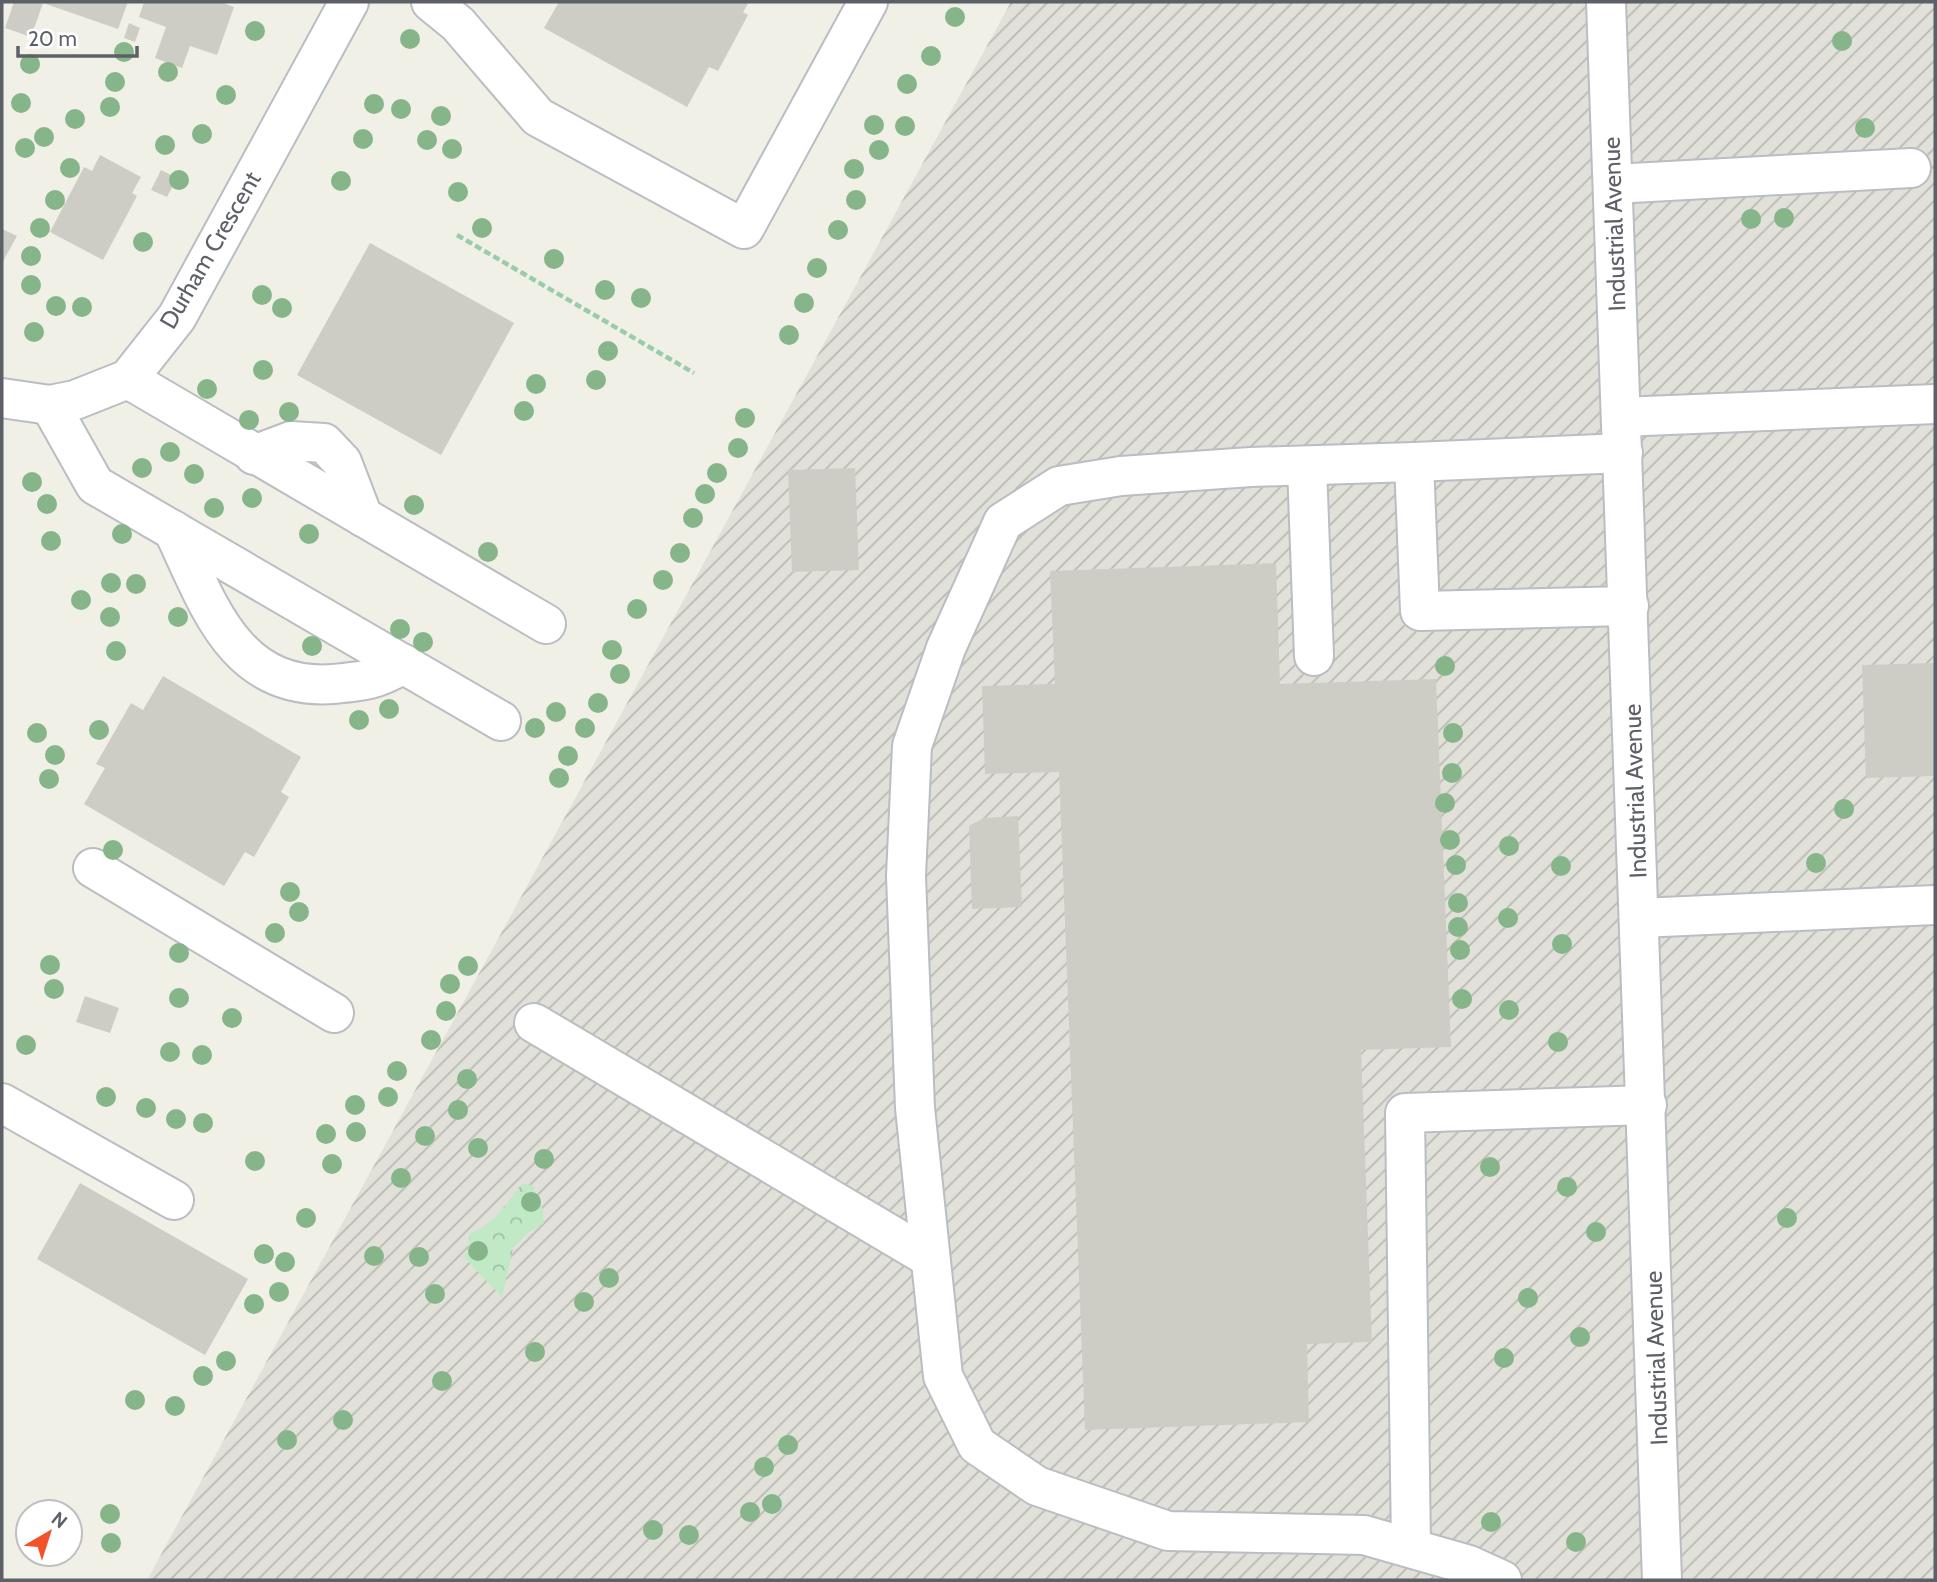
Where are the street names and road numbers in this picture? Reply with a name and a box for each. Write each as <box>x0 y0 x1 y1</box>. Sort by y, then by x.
street label: Industrial Avenue <box>1596 136 1632 312</box>
street label: Durham Crescent <box>153 166 267 334</box>
street label: Industrial Avenue <box>1617 703 1653 879</box>
street label: Industrial Avenue <box>1638 1270 1674 1446</box>

